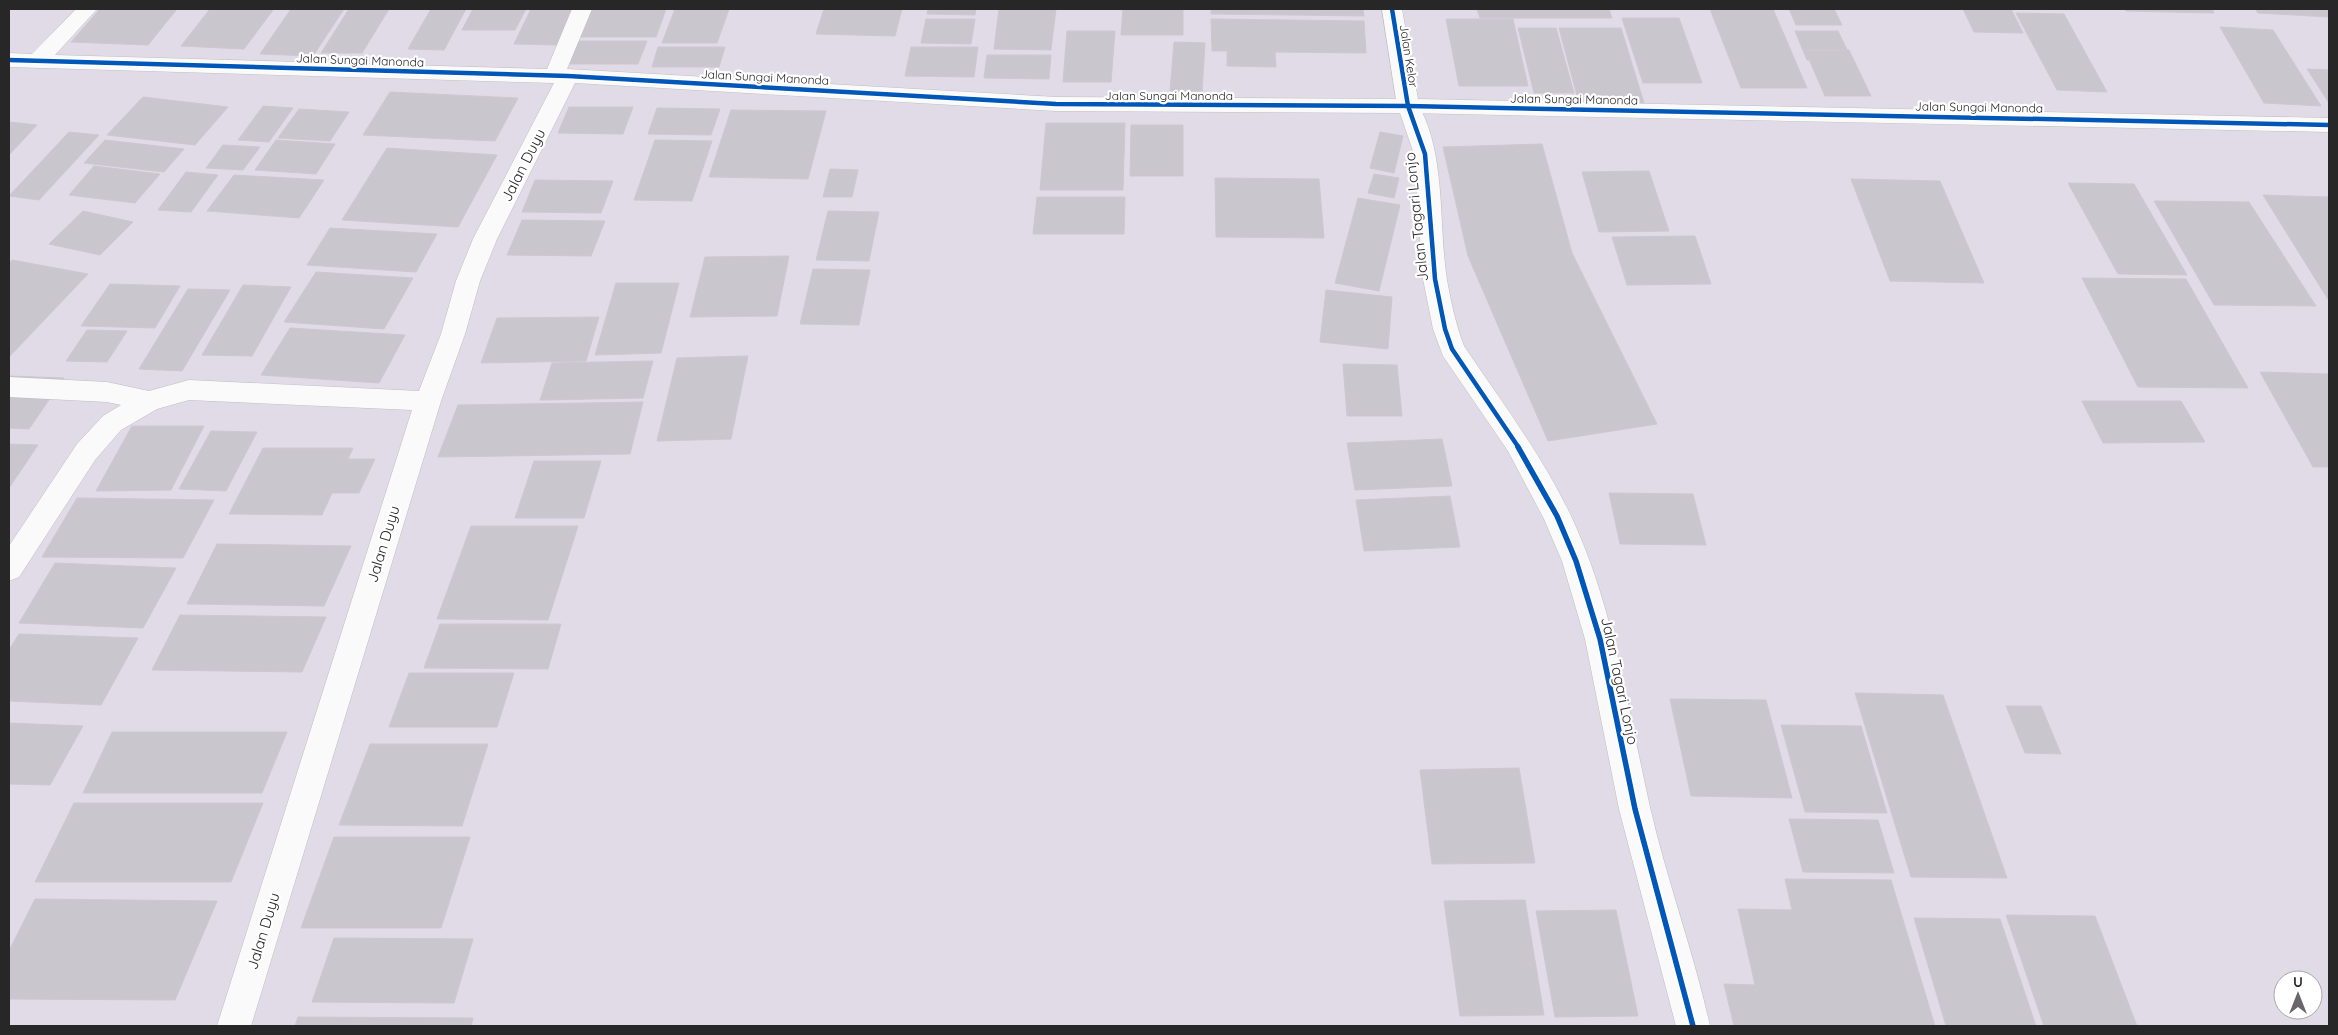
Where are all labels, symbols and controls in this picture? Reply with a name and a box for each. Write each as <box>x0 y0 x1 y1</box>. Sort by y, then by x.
street label: Jalan Kelor <box>1397 23 1421 89</box>
street label: Jalan Sungai Manonda <box>296 50 424 70</box>
street label: Jalan Sungai Manonda <box>701 66 829 88</box>
street label: Jalan Sungai Manonda <box>1105 88 1233 103</box>
street label: Jalan Sungai Manonda <box>1510 90 1638 108</box>
street label: Jalan Sungai Manonda <box>1915 98 2043 116</box>
street label: Jalan Duyu <box>497 125 549 205</box>
street label: Jalan Tagari Lonjo <box>1400 151 1432 283</box>
street label: Jalan Duyu <box>362 503 404 585</box>
street label: Jalan Tagari Lonjo <box>1597 615 1643 747</box>
street label: Jalan Duyu <box>242 890 284 972</box>
north arrow <box>2273 970 2323 1020</box>
text: U <box>2293 973 2303 991</box>

